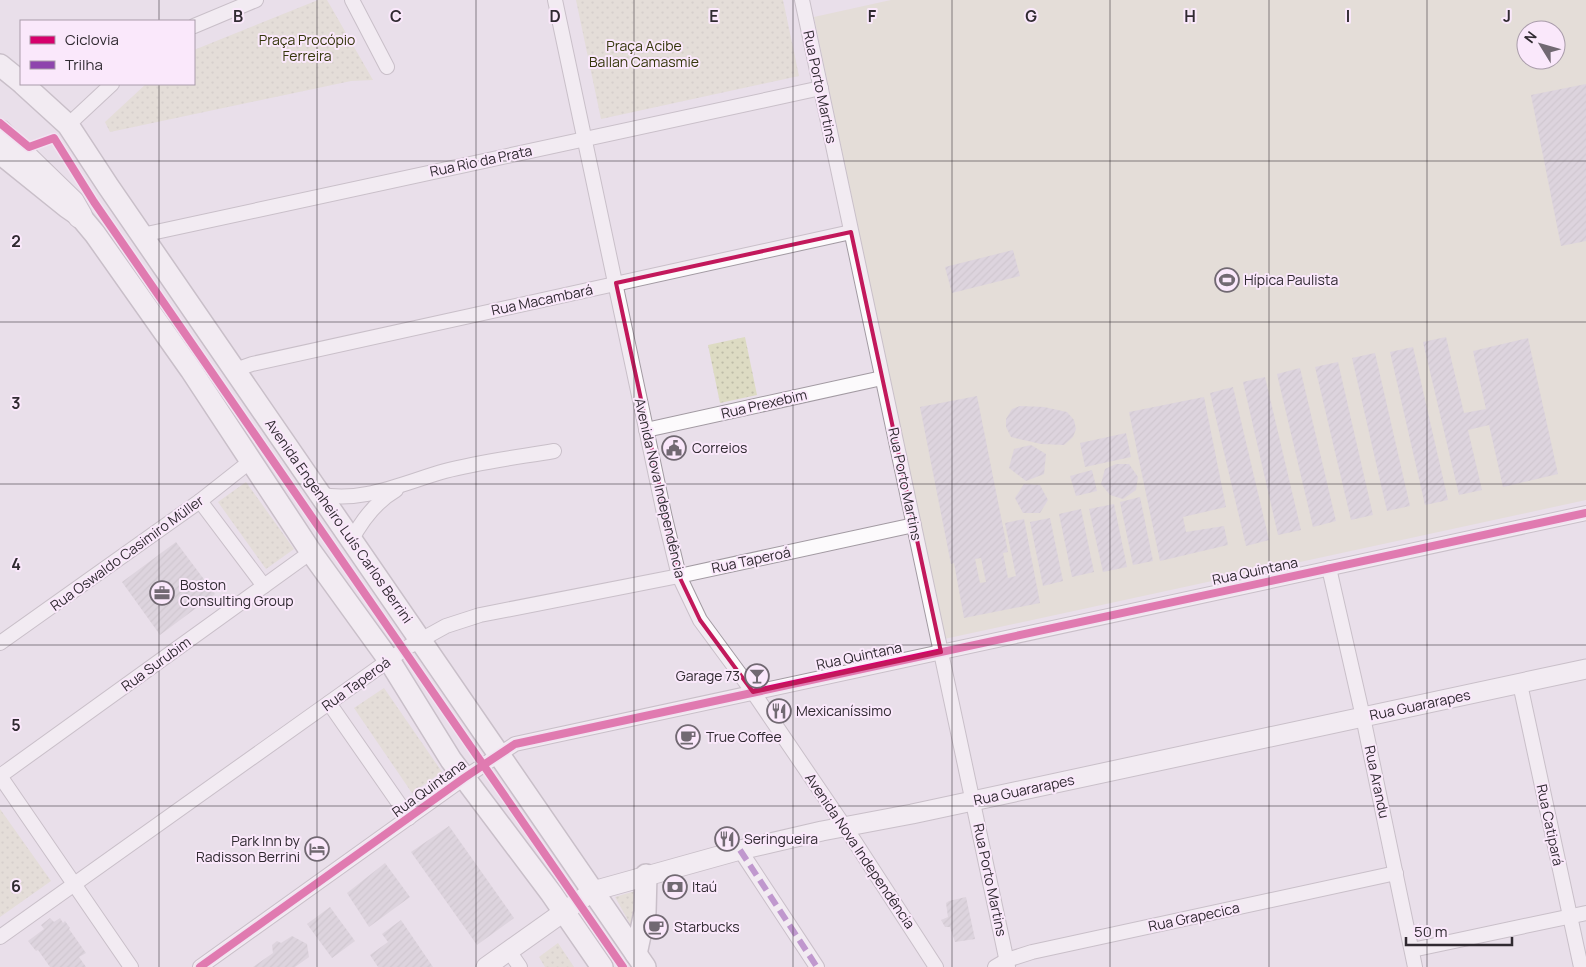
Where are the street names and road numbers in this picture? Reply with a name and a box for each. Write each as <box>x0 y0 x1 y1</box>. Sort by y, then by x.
street label: Rua Porto Martins <box>799 29 842 145</box>
street label: Rua Rio da Prata <box>428 140 534 181</box>
street label: Rua Macambará <box>489 279 594 320</box>
street label: Rua Prexebim <box>719 384 809 423</box>
street label: Avenida Nova Independência <box>631 396 690 580</box>
street label: Avenida Engenheiro Luís Carlos Berrini <box>261 415 418 627</box>
street label: Rua Porto Martins <box>884 426 927 542</box>
street label: Rua Oswaldo Casimiro Müller <box>46 491 207 615</box>
street label: Rua Taperoá <box>710 542 792 577</box>
street label: Rua Quintana <box>1210 552 1300 589</box>
street label: Rua Surubim <box>117 632 194 695</box>
street label: Rua Quintana <box>814 637 904 674</box>
street label: Rua Taperoá <box>318 652 394 715</box>
street label: Rua Guararapes <box>1368 685 1472 724</box>
street label: Rua Arandu <box>1361 744 1394 820</box>
street label: Rua Quintana <box>388 754 470 821</box>
street label: Avenida Nova Independência <box>801 769 920 932</box>
street label: Rua Guararapes <box>972 770 1076 809</box>
street label: Rua Catipará <box>1533 782 1568 867</box>
street label: Rua Porto Martins <box>969 822 1012 938</box>
street label: Rua Grapecica <box>1146 898 1241 935</box>

